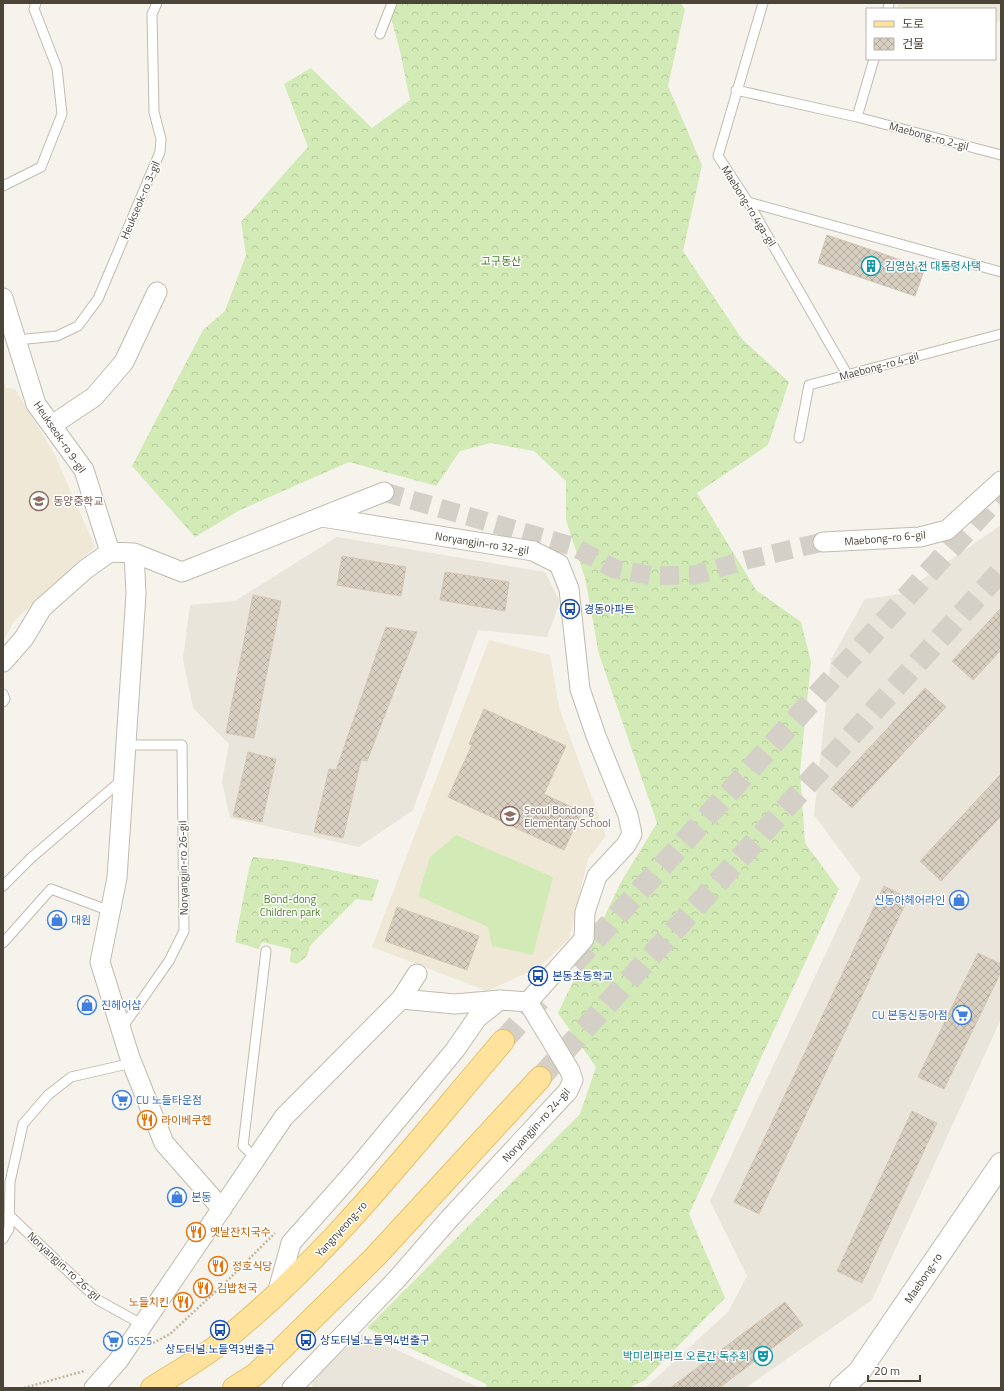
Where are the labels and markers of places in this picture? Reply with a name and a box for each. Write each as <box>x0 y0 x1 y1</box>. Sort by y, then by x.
building icon: 김영삼 전 대통령사택 <box>860 255 882 277</box>
place label: 김영삼 전 대통령사택 <box>885 258 981 274</box>
school or university icon: 동양중학교 <box>28 490 50 512</box>
place label: 동양중학교 <box>53 493 104 509</box>
bus stop icon: 경동아파트 <box>559 598 581 620</box>
place label: 경동아파트 <box>584 601 635 617</box>
place label: Seoul Bondong Elementary School <box>524 802 611 831</box>
school or university icon: Seoul Bondong Elementary School <box>499 805 521 827</box>
shop icon: 신동아헤어라인 <box>948 889 970 911</box>
place label: 신동아헤어라인 <box>874 892 945 908</box>
shop icon: 대원 <box>46 909 68 931</box>
place label: 대원 <box>71 912 91 928</box>
bus stop icon: 본동초등학교 <box>527 965 549 987</box>
place label: 본동초등학교 <box>552 968 613 984</box>
shop icon: 진헤어샵 <box>76 994 98 1016</box>
place label: 진헤어샵 <box>101 997 141 1013</box>
supermarket icon: CU 본동신동아점 <box>951 1004 973 1026</box>
place label: CU 본동신동아점 <box>872 1007 948 1023</box>
supermarket icon: CU 노들타운점 <box>111 1089 133 1111</box>
place label: CU 노들타운점 <box>136 1092 202 1108</box>
restaurant icon: 라이베쿠헨 <box>136 1109 158 1131</box>
place label: 라이베쿠헨 <box>161 1112 212 1128</box>
shop icon: 본동 <box>166 1186 188 1208</box>
place label: 본동 <box>191 1189 211 1205</box>
restaurant icon: 옛날잔치국수 <box>185 1221 207 1243</box>
place label: 옛날잔치국수 <box>210 1224 271 1240</box>
restaurant icon: 정호식당 <box>207 1255 229 1277</box>
place label: 정호식당 <box>232 1258 272 1274</box>
restaurant icon: 김밥천국 <box>192 1277 214 1299</box>
place label: 김밥천국 <box>217 1280 257 1296</box>
restaurant icon: 노들치킨 <box>172 1291 194 1313</box>
place label: 노들치킨 <box>129 1294 169 1310</box>
bus stop icon: 상도터널.노들역3번출구 <box>209 1319 231 1341</box>
bus stop icon: 상도터널.노들역4번출구 <box>295 1329 317 1351</box>
supermarket icon: GS25 <box>102 1330 124 1352</box>
place label: 상도터널.노들역4번출구 <box>320 1332 430 1348</box>
place label: GS25 <box>127 1333 152 1349</box>
place label: 상도터널.노들역3번출구 <box>165 1341 275 1357</box>
theatre icon: 박미리파리프 오른간 독주회 <box>752 1345 774 1367</box>
place label: 박미리파리프 오른간 독주회 <box>623 1348 749 1364</box>

